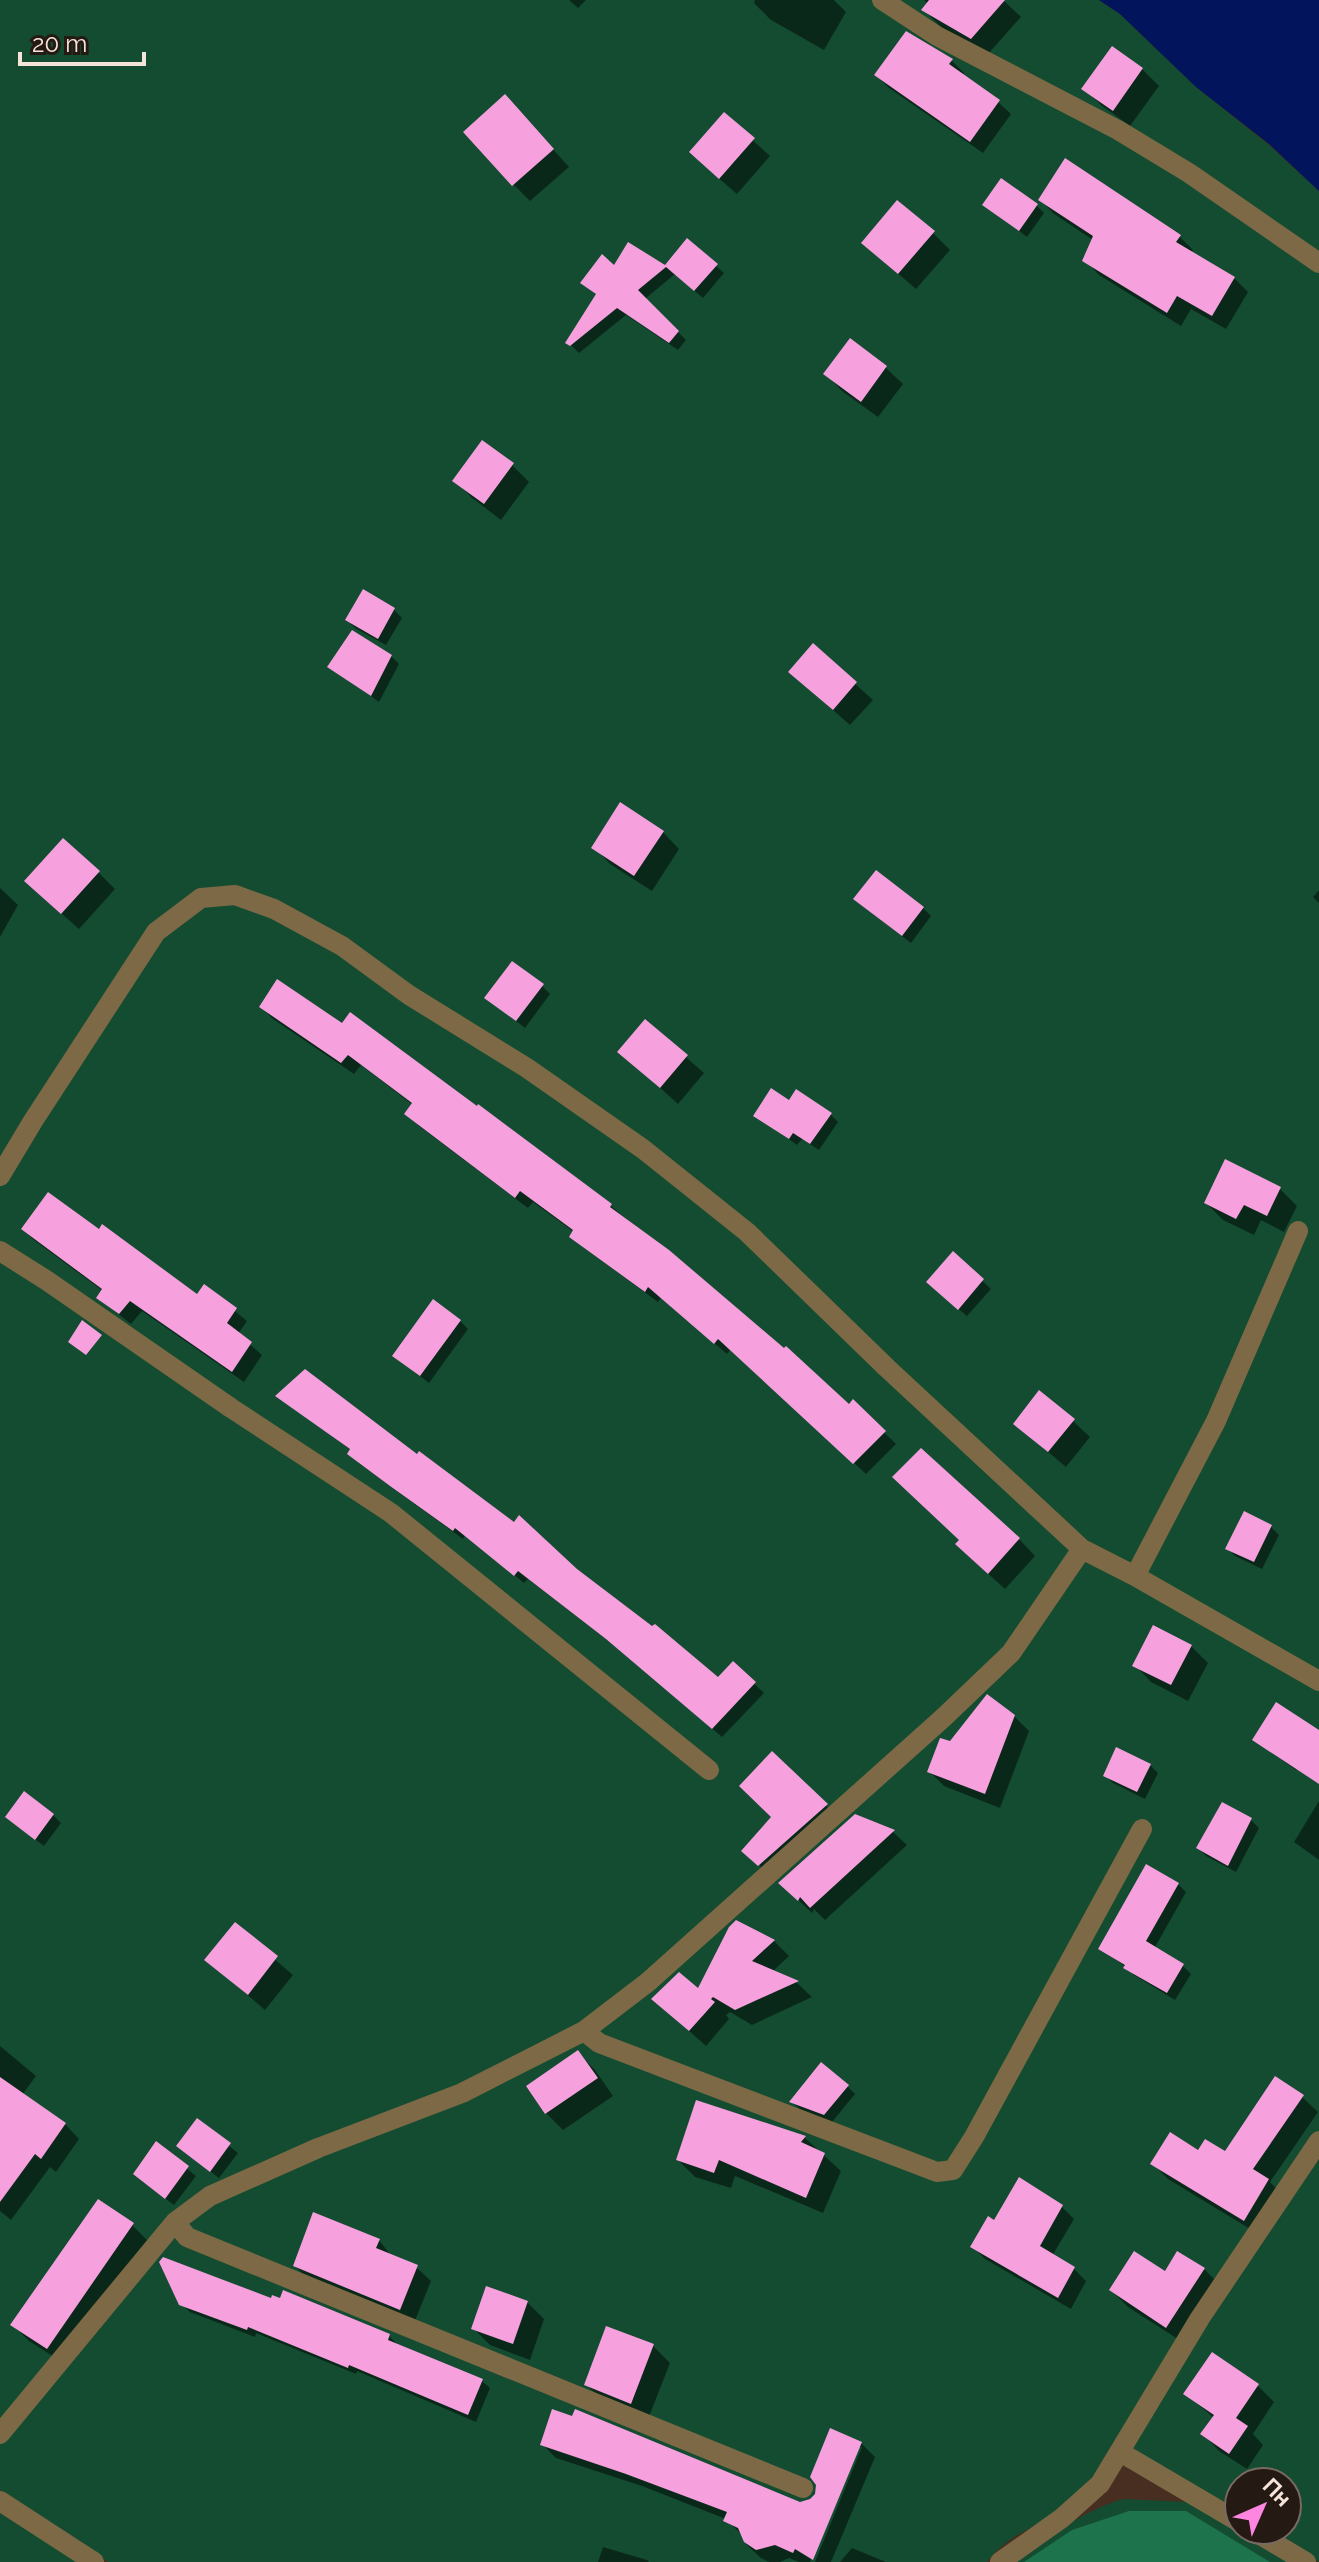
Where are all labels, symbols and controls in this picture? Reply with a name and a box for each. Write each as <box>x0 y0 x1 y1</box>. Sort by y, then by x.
scale bar <box>20 16 144 66</box>
text: 20 m <box>32 29 87 58</box>
north arrow <box>1223 2466 1303 2546</box>
text: Пн <box>1258 2472 1297 2511</box>

